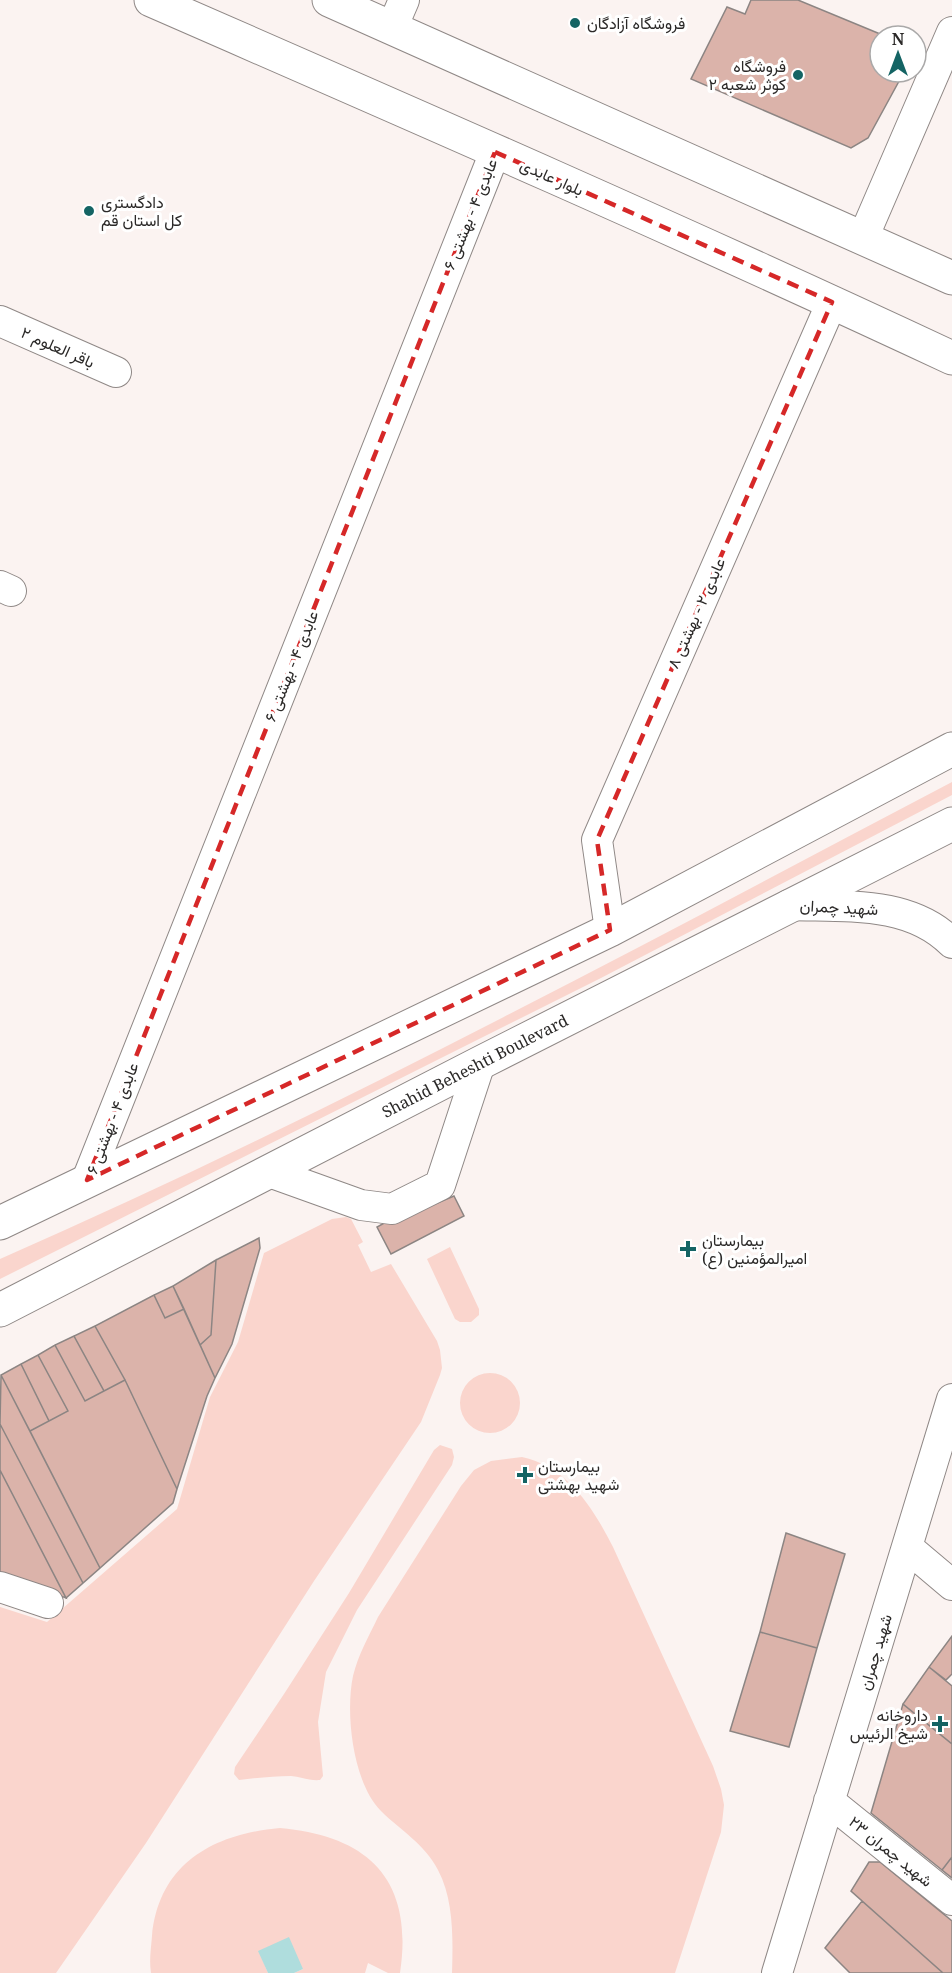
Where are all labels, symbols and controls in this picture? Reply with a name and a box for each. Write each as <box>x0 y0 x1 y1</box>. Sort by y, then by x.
place label: فروشگاه آزادگان <box>587 12 685 34</box>
marker: فروشگاه آزادگان <box>568 16 582 30</box>
north arrow <box>868 24 928 84</box>
text: N <box>892 28 905 50</box>
place label: فروشگاه کوثر شعبه ۲ <box>708 55 786 95</box>
marker: فروشگاه کوثر شعبه ۲ <box>791 68 805 82</box>
street label: بلوار عابدی <box>517 153 587 201</box>
street label: عابدی ۴ - بهشتی ۶ <box>438 155 502 273</box>
place label: دادگستری کل استان قم <box>101 191 182 231</box>
marker: دادگستری کل استان قم <box>82 204 96 218</box>
street label: باقر العلوم ۲ <box>18 321 98 373</box>
street label: عابدی ۲ - بهشتی ۸ <box>662 554 730 672</box>
street label: عابدی ۴ - بهشتی ۶ <box>259 607 323 725</box>
street label: شهید چمران <box>799 894 879 921</box>
street label: Shahid Beheshti Boulevard <box>378 1009 572 1123</box>
street label: عابدی ۴ - بهشتی ۶ <box>81 1059 143 1177</box>
place label: بیمارستان امیرالمؤمنین (ع) <box>702 1229 807 1270</box>
marker: بیمارستان امیرالمؤمنین (ع) <box>679 1240 697 1258</box>
place label: بیمارستان شهید بهشتی <box>538 1455 619 1495</box>
marker: بیمارستان شهید بهشتی <box>516 1466 534 1484</box>
street label: شهید چمران <box>853 1611 898 1693</box>
place label: داروخانه شیخ الرئیس <box>850 1704 928 1745</box>
marker: داروخانه شیخ الرئیس <box>933 1717 947 1731</box>
street label: شهید چمران ۲۳ <box>844 1810 937 1892</box>

